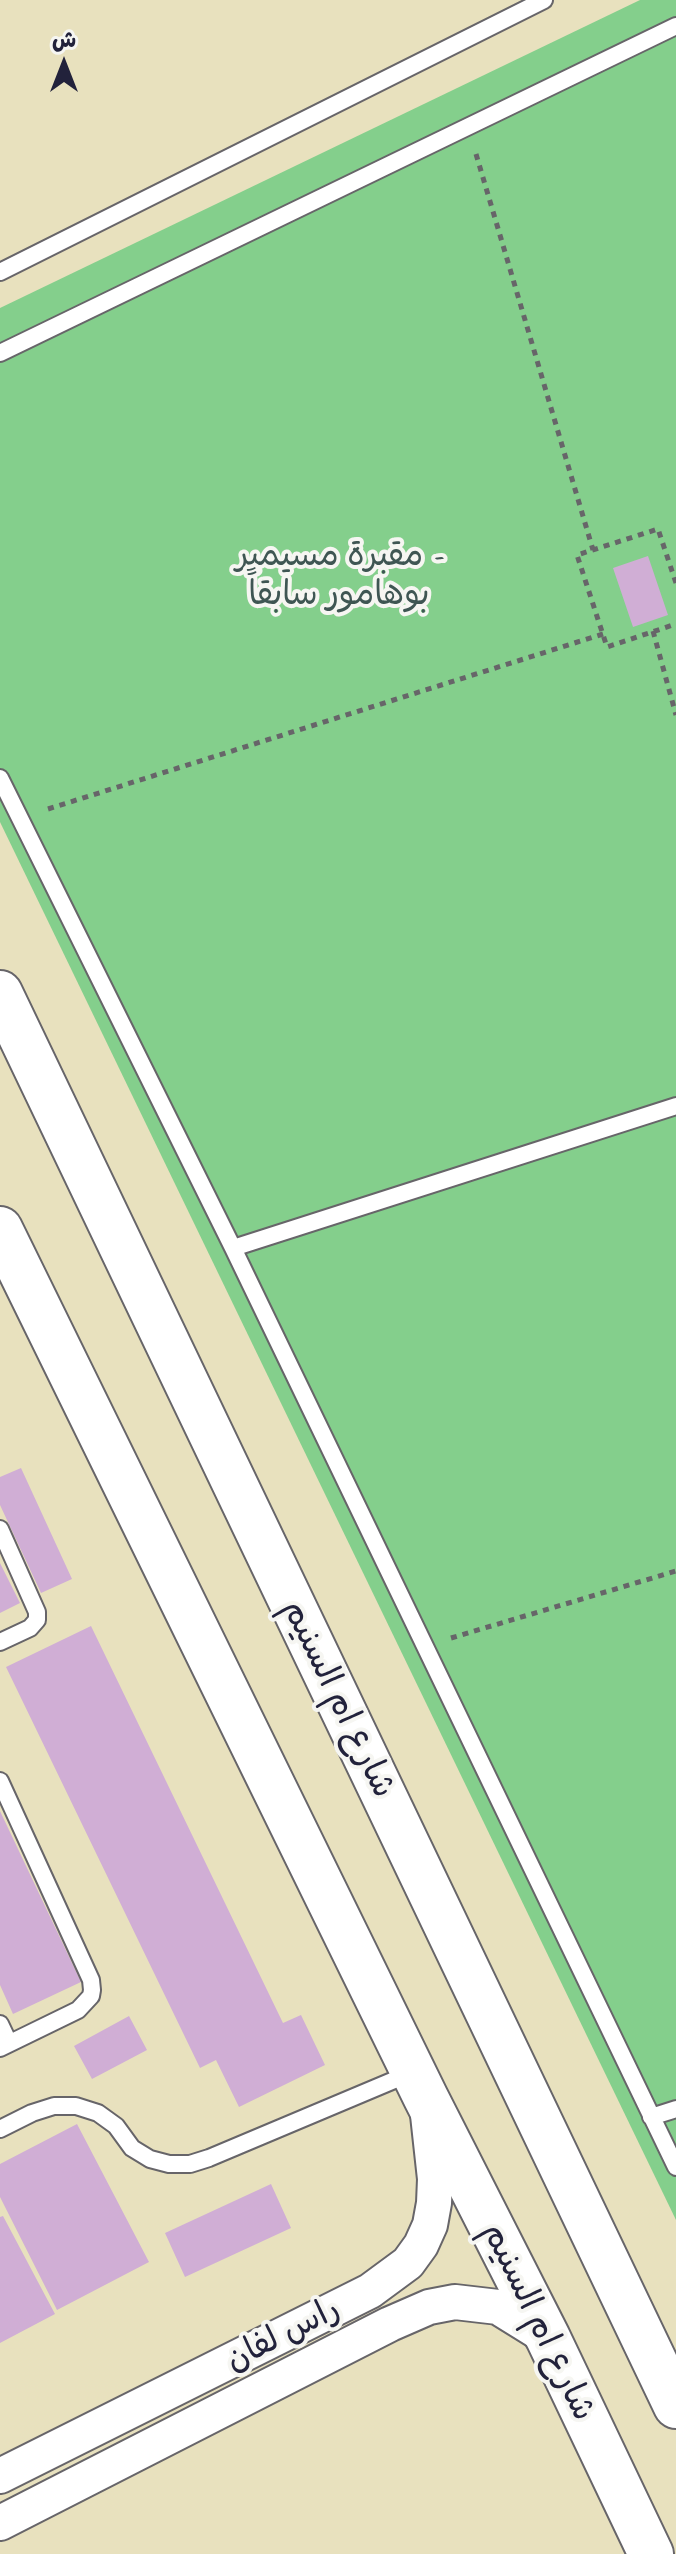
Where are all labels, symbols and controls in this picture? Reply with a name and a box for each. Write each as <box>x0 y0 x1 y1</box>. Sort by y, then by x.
north arrow <box>24 24 104 104</box>
text: ش <box>52 26 76 54</box>
park label: مقبرة مسيمير - بوهامور سابقاً <box>235 536 443 616</box>
street label: شارع ام السنيم <box>272 1593 404 1805</box>
street label: شارع ام السنيم <box>472 2216 604 2428</box>
street label: راس لفان <box>219 2289 347 2381</box>

